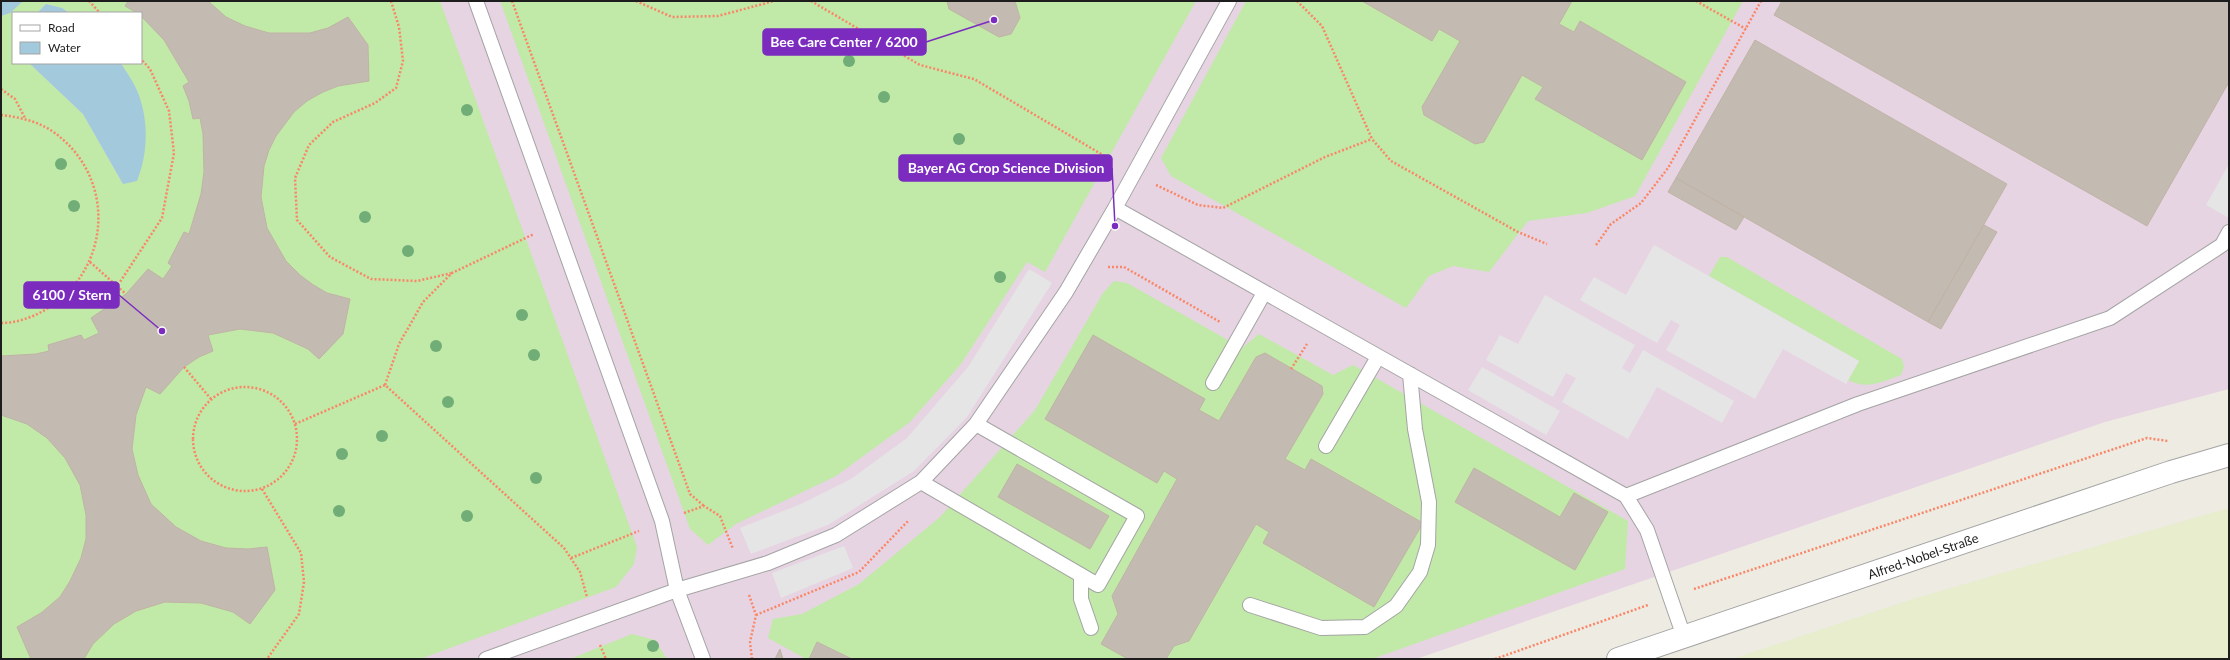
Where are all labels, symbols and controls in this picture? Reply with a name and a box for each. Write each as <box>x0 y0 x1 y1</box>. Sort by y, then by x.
legend <box>12 12 142 64</box>
text: Road <box>48 20 75 35</box>
callout: Bee Care Center / 6200 <box>763 29 926 55</box>
text: Bee Care Center / 6200 <box>770 33 918 50</box>
text: Water <box>48 40 81 55</box>
callout: Bayer AG Crop Science Division <box>899 155 1112 181</box>
text: Bayer AG Crop Science Division <box>908 159 1104 176</box>
callout: 6100 / Stern <box>24 282 119 308</box>
text: 6100 / Stern <box>33 286 112 303</box>
street label: Alfred-Nobel-Straße <box>1866 530 1981 582</box>

